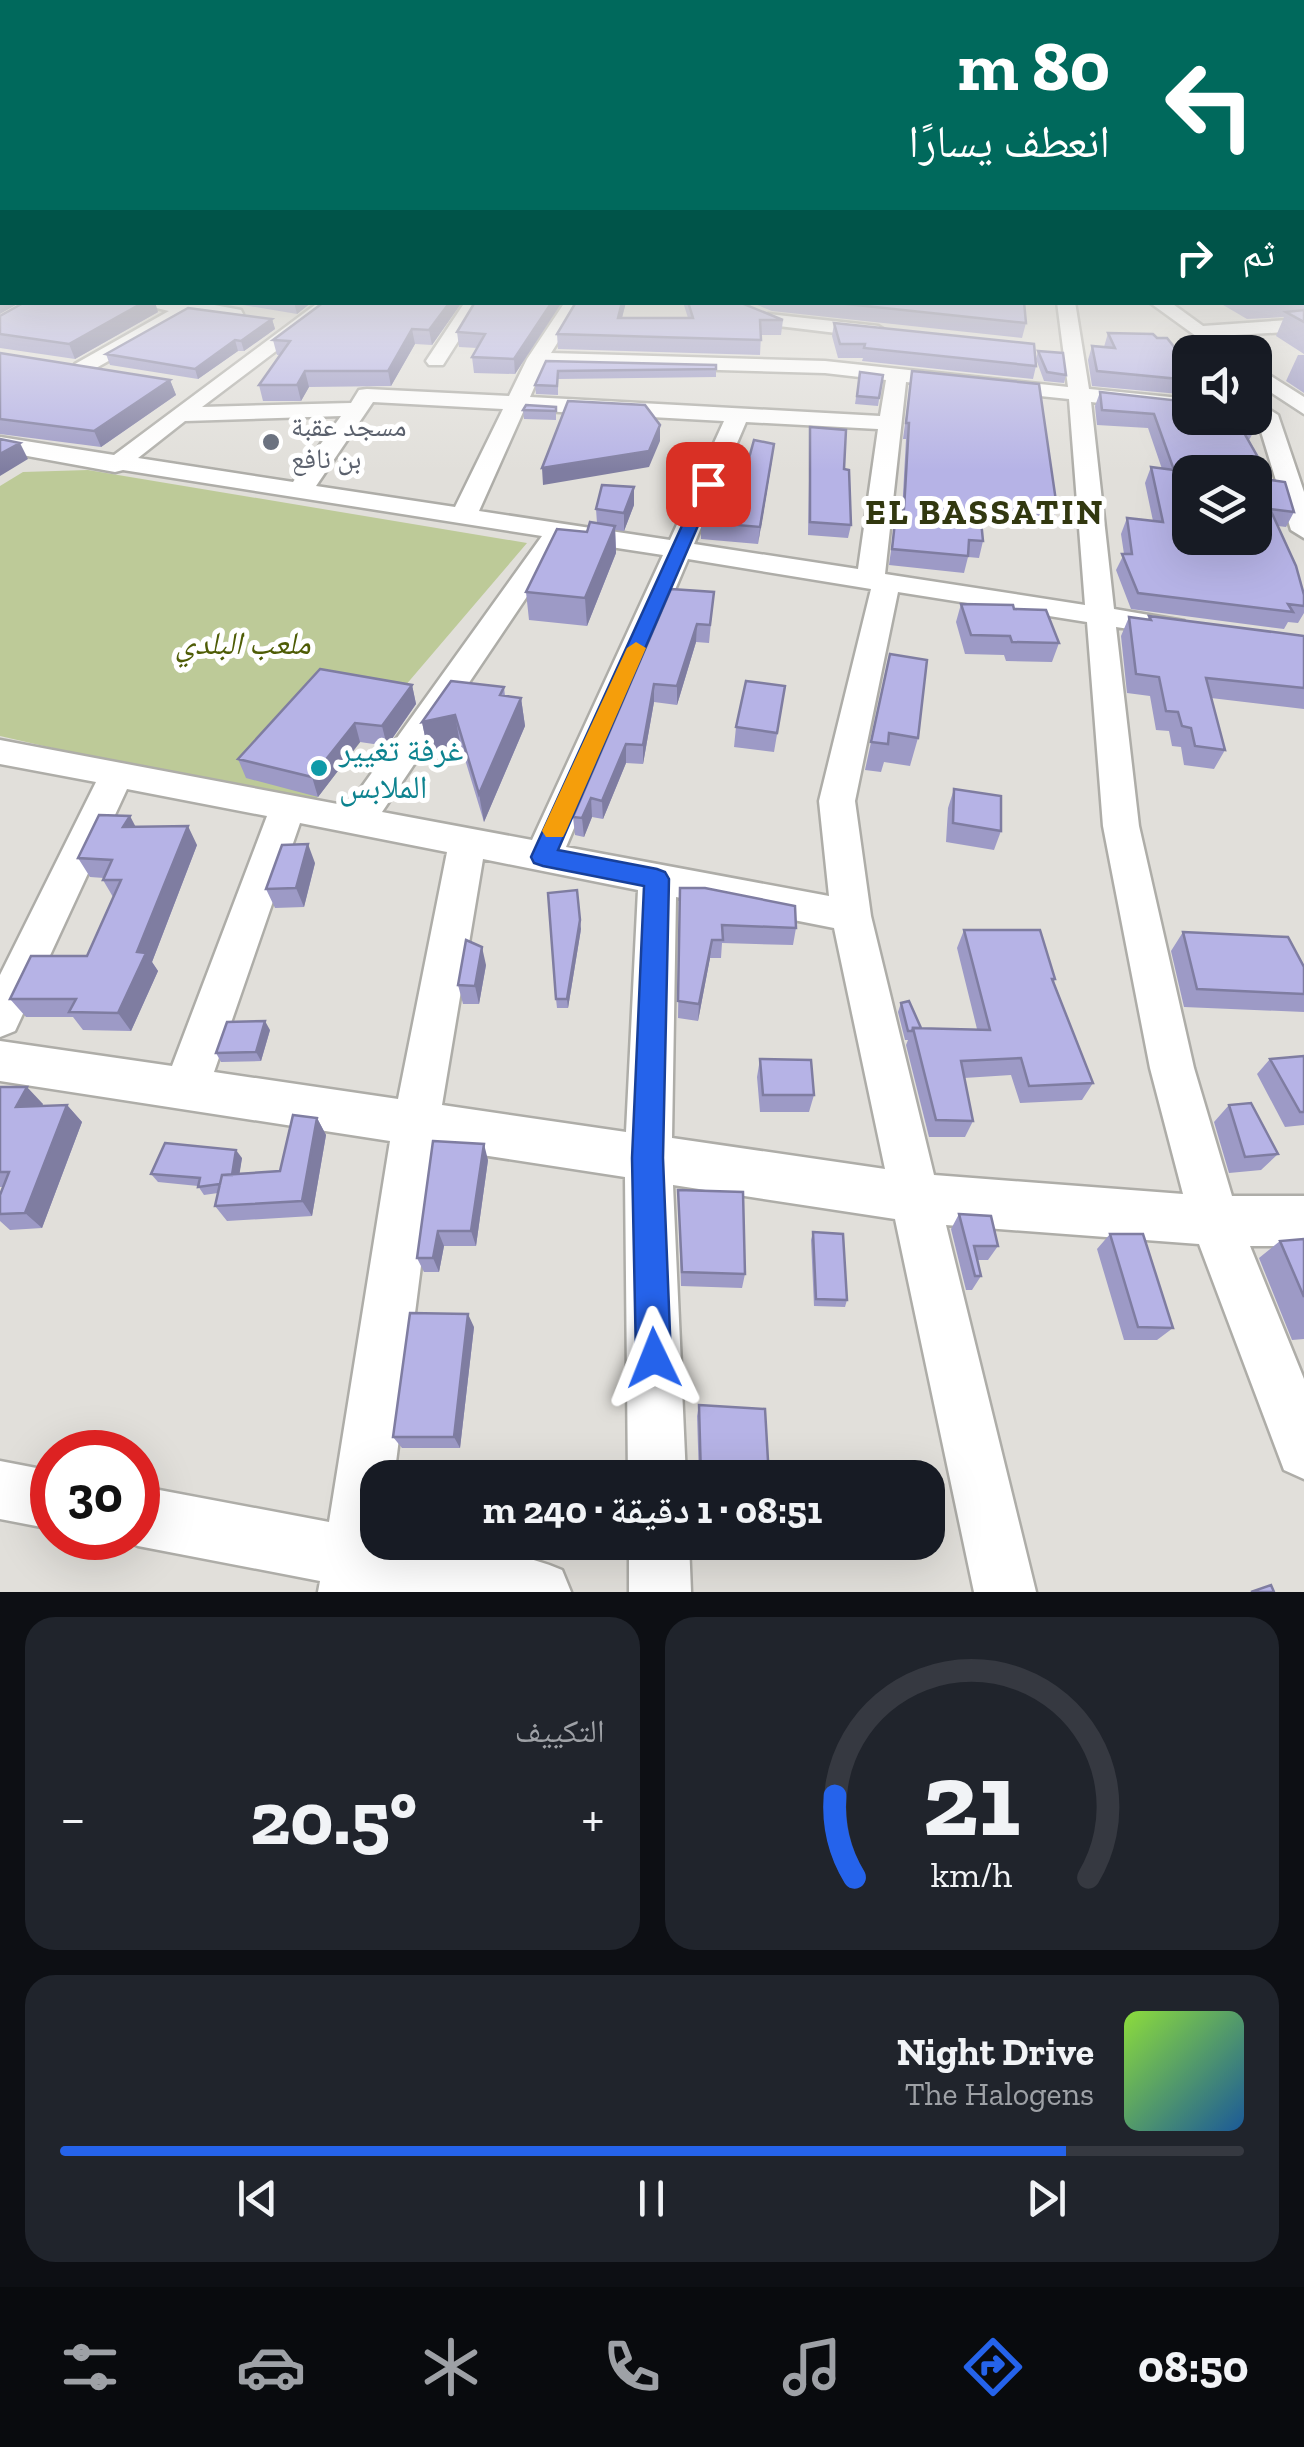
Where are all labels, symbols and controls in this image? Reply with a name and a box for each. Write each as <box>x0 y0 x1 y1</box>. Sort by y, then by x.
text: 80 m <box>958 24 1110 108</box>
icon: left <box>1145 40 1275 170</box>
text: انعطف يسارًا <box>908 115 1110 169</box>
icon: right <box>1167 230 1222 285</box>
text: ثم <box>1242 230 1275 276</box>
map controls <box>1172 335 1272 555</box>
button: sound <box>1172 335 1272 435</box>
place label: مسجد عقبة بن نافع <box>291 410 406 476</box>
marker: مسجد عقبة بن نافع <box>260 431 282 453</box>
pin <box>666 442 751 527</box>
button: layers <box>1172 455 1272 555</box>
icon: arrive <box>681 457 736 512</box>
district label: EL BASSATIN <box>865 491 1105 533</box>
park label: ملعب البلدي <box>175 624 311 668</box>
place label: غرفة تغيير الملابس <box>338 731 463 807</box>
marker: غرفة تغيير الملابس <box>308 757 330 779</box>
position arrow <box>602 1306 706 1410</box>
speed limit sign: 30 <box>30 1430 160 1560</box>
text: 08:51 · 1 دقيقة · 240 m <box>483 1487 822 1533</box>
text: التكييف <box>515 1712 605 1750</box>
text: 21 <box>923 1737 1021 1862</box>
text: 20.5° <box>250 1773 417 1863</box>
text: − <box>60 1785 86 1851</box>
text: + <box>581 1785 604 1851</box>
text: km/h <box>931 1853 1013 1896</box>
text: Night Drive <box>897 2029 1094 2075</box>
text: The Halogens <box>905 2075 1094 2113</box>
icon: previous <box>230 2171 285 2226</box>
icon: pause <box>624 2171 679 2226</box>
icon: next <box>1019 2171 1074 2226</box>
icon: filters <box>55 2332 125 2402</box>
icon: car <box>236 2332 306 2402</box>
icon: climate <box>416 2332 486 2402</box>
icon: phone <box>597 2332 667 2402</box>
icon: music <box>777 2332 847 2402</box>
icon: directions <box>958 2332 1028 2402</box>
text: 08:50 <box>1138 2340 1249 2394</box>

